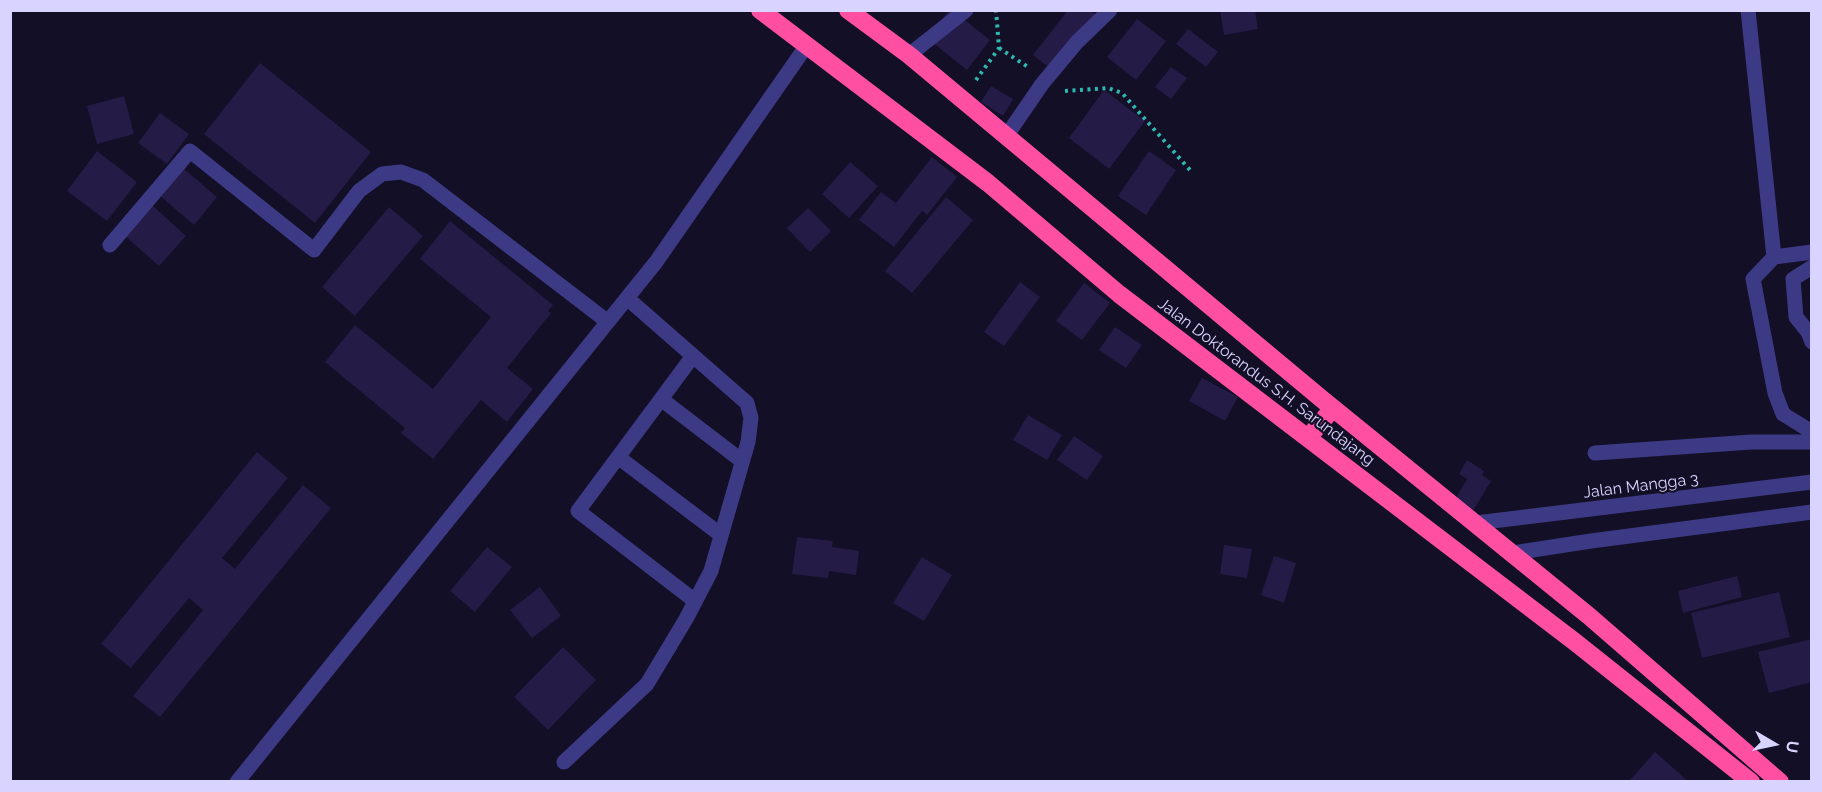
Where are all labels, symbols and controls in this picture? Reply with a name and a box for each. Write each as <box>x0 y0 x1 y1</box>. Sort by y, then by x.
street label: Jalan Doktorandus S.H. Sarundajang <box>1154 294 1378 470</box>
street label: Jalan Mangga 3 <box>1582 469 1700 503</box>
north arrow <box>1744 714 1804 774</box>
text: U <box>1782 739 1803 754</box>

